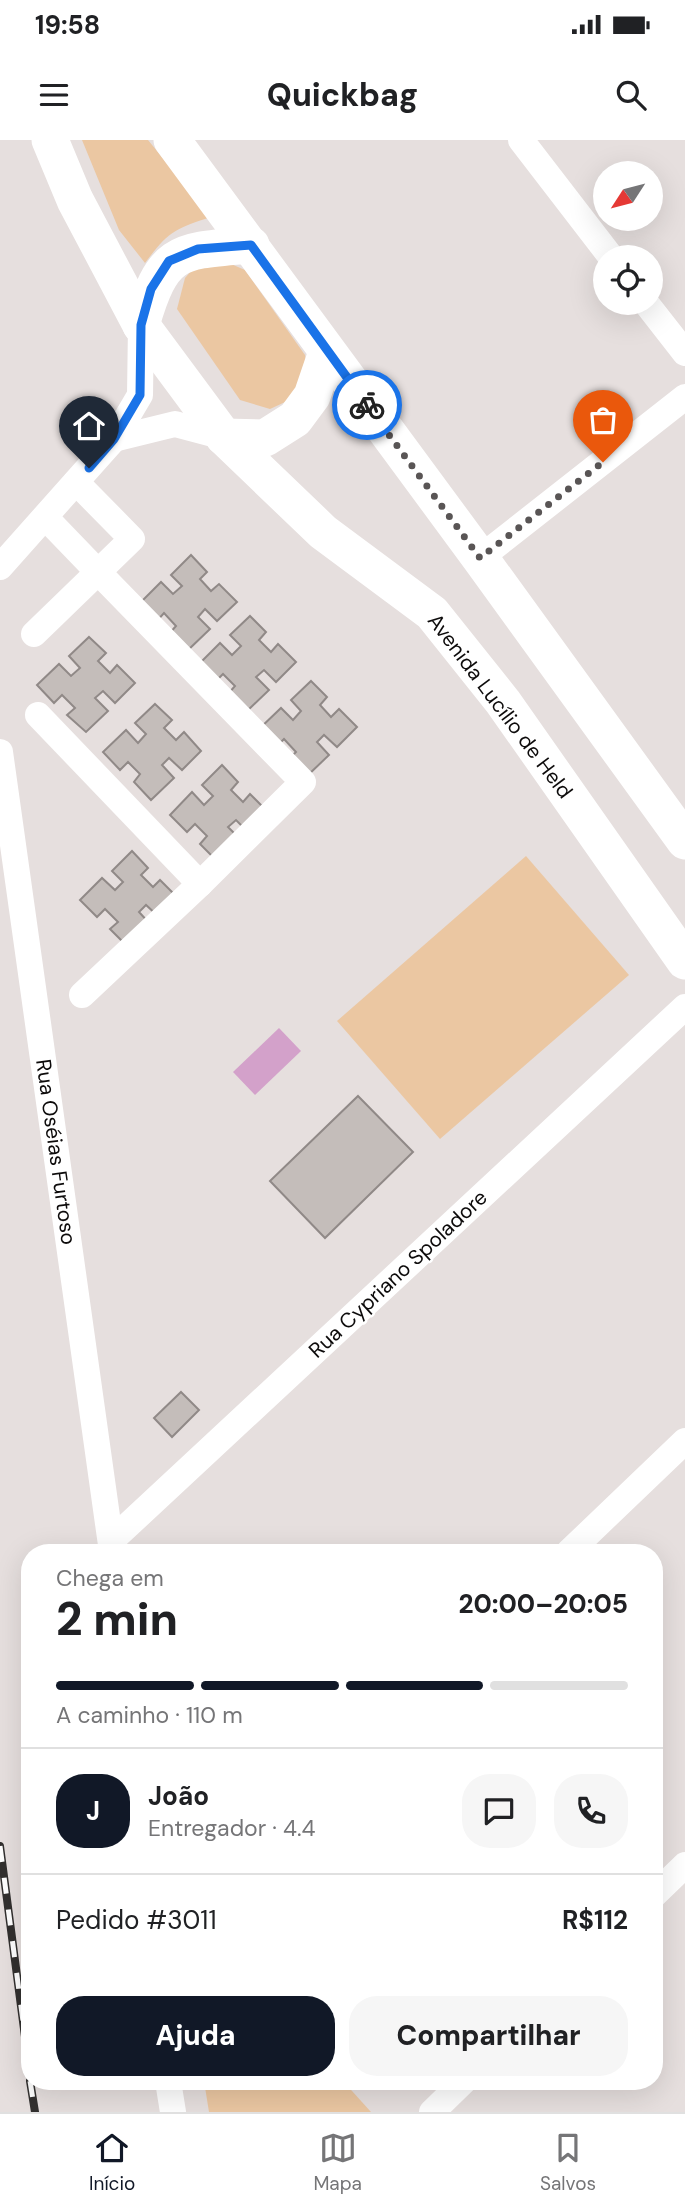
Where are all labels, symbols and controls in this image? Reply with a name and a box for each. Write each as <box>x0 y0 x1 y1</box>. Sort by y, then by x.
text: 19:58 <box>35 8 100 42</box>
text: Quickbag <box>267 74 418 116</box>
icon: menu <box>35 76 73 114</box>
icon: search <box>612 76 650 114</box>
north arrow <box>593 161 663 231</box>
map controls <box>593 161 663 315</box>
button: locate <box>593 245 663 315</box>
courier <box>332 370 402 440</box>
icon: bike <box>348 386 386 424</box>
pin <box>573 390 633 462</box>
pin <box>59 396 119 468</box>
icon: bag <box>584 401 622 439</box>
icon: home <box>70 407 108 445</box>
street label: Avenida Lucílio de Held <box>421 608 579 804</box>
street label: Rua Oséias Furtoso <box>29 1057 83 1247</box>
street label: Rua Cypriano Spoladore <box>303 1184 493 1364</box>
text: Chega em <box>56 1563 164 1593</box>
text: 20:00–20:05 <box>458 1587 628 1621</box>
text: 2 min <box>56 1589 178 1649</box>
text: A caminho · 110 m <box>56 1700 243 1730</box>
button: chat <box>462 1774 536 1848</box>
button: phone <box>554 1774 628 1848</box>
text: João <box>148 1779 209 1813</box>
text: J <box>86 1794 100 1828</box>
text: Entregador · 4.4 <box>148 1813 315 1843</box>
text: Pedido #3011 <box>56 1903 217 1937</box>
text: R$112 <box>562 1903 628 1937</box>
button: Ajuda <box>56 1996 335 2076</box>
button: Compartilhar <box>349 1996 628 2076</box>
tab: Início <box>89 2129 135 2196</box>
tab: Mapa <box>313 2129 362 2196</box>
tab: Salvos <box>540 2129 596 2196</box>

